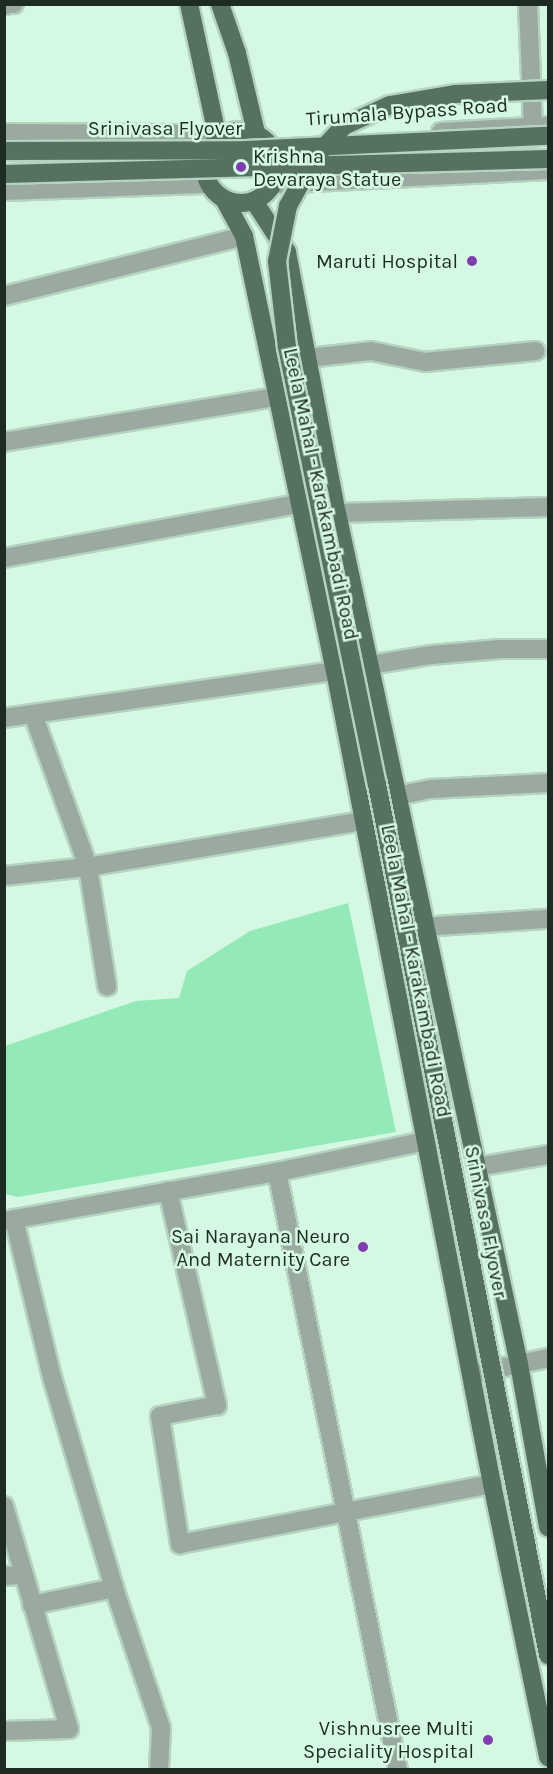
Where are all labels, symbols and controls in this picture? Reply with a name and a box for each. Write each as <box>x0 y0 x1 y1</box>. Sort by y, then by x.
street label: Tirumala Bypass Road <box>305 93 509 131</box>
street label: Srinivasa Flyover <box>88 116 242 140</box>
place label: Krishna Devaraya Statue <box>253 144 401 191</box>
marker: Krishna Devaraya Statue <box>234 160 248 174</box>
place label: Maruti Hospital <box>316 249 458 273</box>
marker: Maruti Hospital <box>463 252 481 270</box>
street label: Leela Mahal - Karakambadi Road <box>278 346 364 642</box>
street label: Leela Mahal - Karakambadi Road <box>376 822 456 1120</box>
street label: Srinivasa Flyover <box>459 1144 513 1300</box>
place label: Sai Narayana Neuro And Maternity Care <box>171 1224 350 1271</box>
marker: Sai Narayana Neuro And Maternity Care <box>354 1238 372 1256</box>
place label: Vishnusree Multi Speciality Hospital <box>303 1716 474 1763</box>
marker: Vishnusree Multi Speciality Hospital <box>479 1731 497 1749</box>

